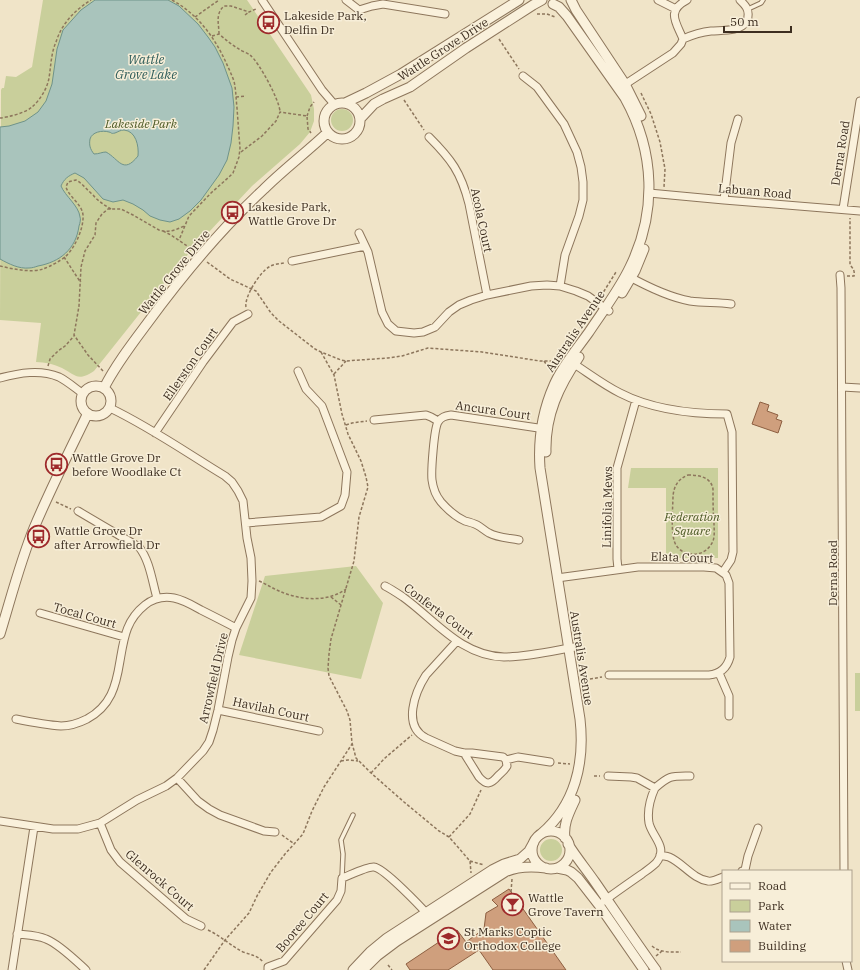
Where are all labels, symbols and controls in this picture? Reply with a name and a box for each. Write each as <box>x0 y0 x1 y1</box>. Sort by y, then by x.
place label: Lakeside Park, Delfin Dr <box>284 8 367 37</box>
scale bar <box>724 8 791 34</box>
bus stop icon: Lakeside Park, Delfin Dr <box>255 9 281 35</box>
street label: Wattle Grove Drive <box>395 14 491 84</box>
text: 50 m <box>730 14 759 29</box>
water label: Wattle Grove Lake <box>115 51 177 83</box>
park label: Lakeside Park <box>104 116 178 131</box>
street label: Derna Road <box>827 119 853 187</box>
street label: Labuan Road <box>718 180 792 202</box>
street label: Acola Court <box>468 186 496 254</box>
place label: Lakeside Park, Wattle Grove Dr <box>248 199 337 228</box>
bus stop icon: Lakeside Park, Wattle Grove Dr <box>219 200 245 226</box>
street label: Wattle Grove Drive <box>135 227 213 317</box>
street label: Australis Avenue <box>542 287 608 375</box>
street label: Ellerston Court <box>159 325 221 403</box>
street label: Ancura Court <box>454 397 532 423</box>
place label: Wattle Grove Dr before Woodlake Ct <box>72 450 181 479</box>
bus stop icon: Wattle Grove Dr before Woodlake Ct <box>43 451 69 477</box>
street label: Linifolia Mews <box>599 466 615 548</box>
park label: Federation Square <box>663 509 720 538</box>
place label: Wattle Grove Dr after Arrowfield Dr <box>54 523 160 552</box>
bus stop icon: Wattle Grove Dr after Arrowfield Dr <box>26 524 52 550</box>
street label: Derna Road <box>825 540 840 606</box>
street label: Elata Court <box>650 548 714 566</box>
street label: Conferta Court <box>401 580 477 642</box>
street label: Tocal Court <box>52 599 118 631</box>
street label: Australis Avenue <box>567 610 597 706</box>
street label: Arrowfield Drive <box>195 631 231 725</box>
street label: Havilah Court <box>231 694 311 724</box>
street label: Glenrock Court <box>123 846 197 914</box>
legend <box>722 870 852 962</box>
text: Road <box>758 878 787 893</box>
street label: Booree Court <box>272 889 332 955</box>
place label: Wattle Grove Tavern <box>528 890 604 919</box>
bar icon: Wattle Grove Tavern <box>500 891 526 917</box>
text: Park <box>758 898 784 913</box>
text: Water <box>758 918 792 933</box>
place label: St Marks Coptic Orthodox College <box>464 924 561 953</box>
school or university icon: St Marks Coptic Orthodox College <box>435 925 461 951</box>
text: Building <box>758 938 806 953</box>

